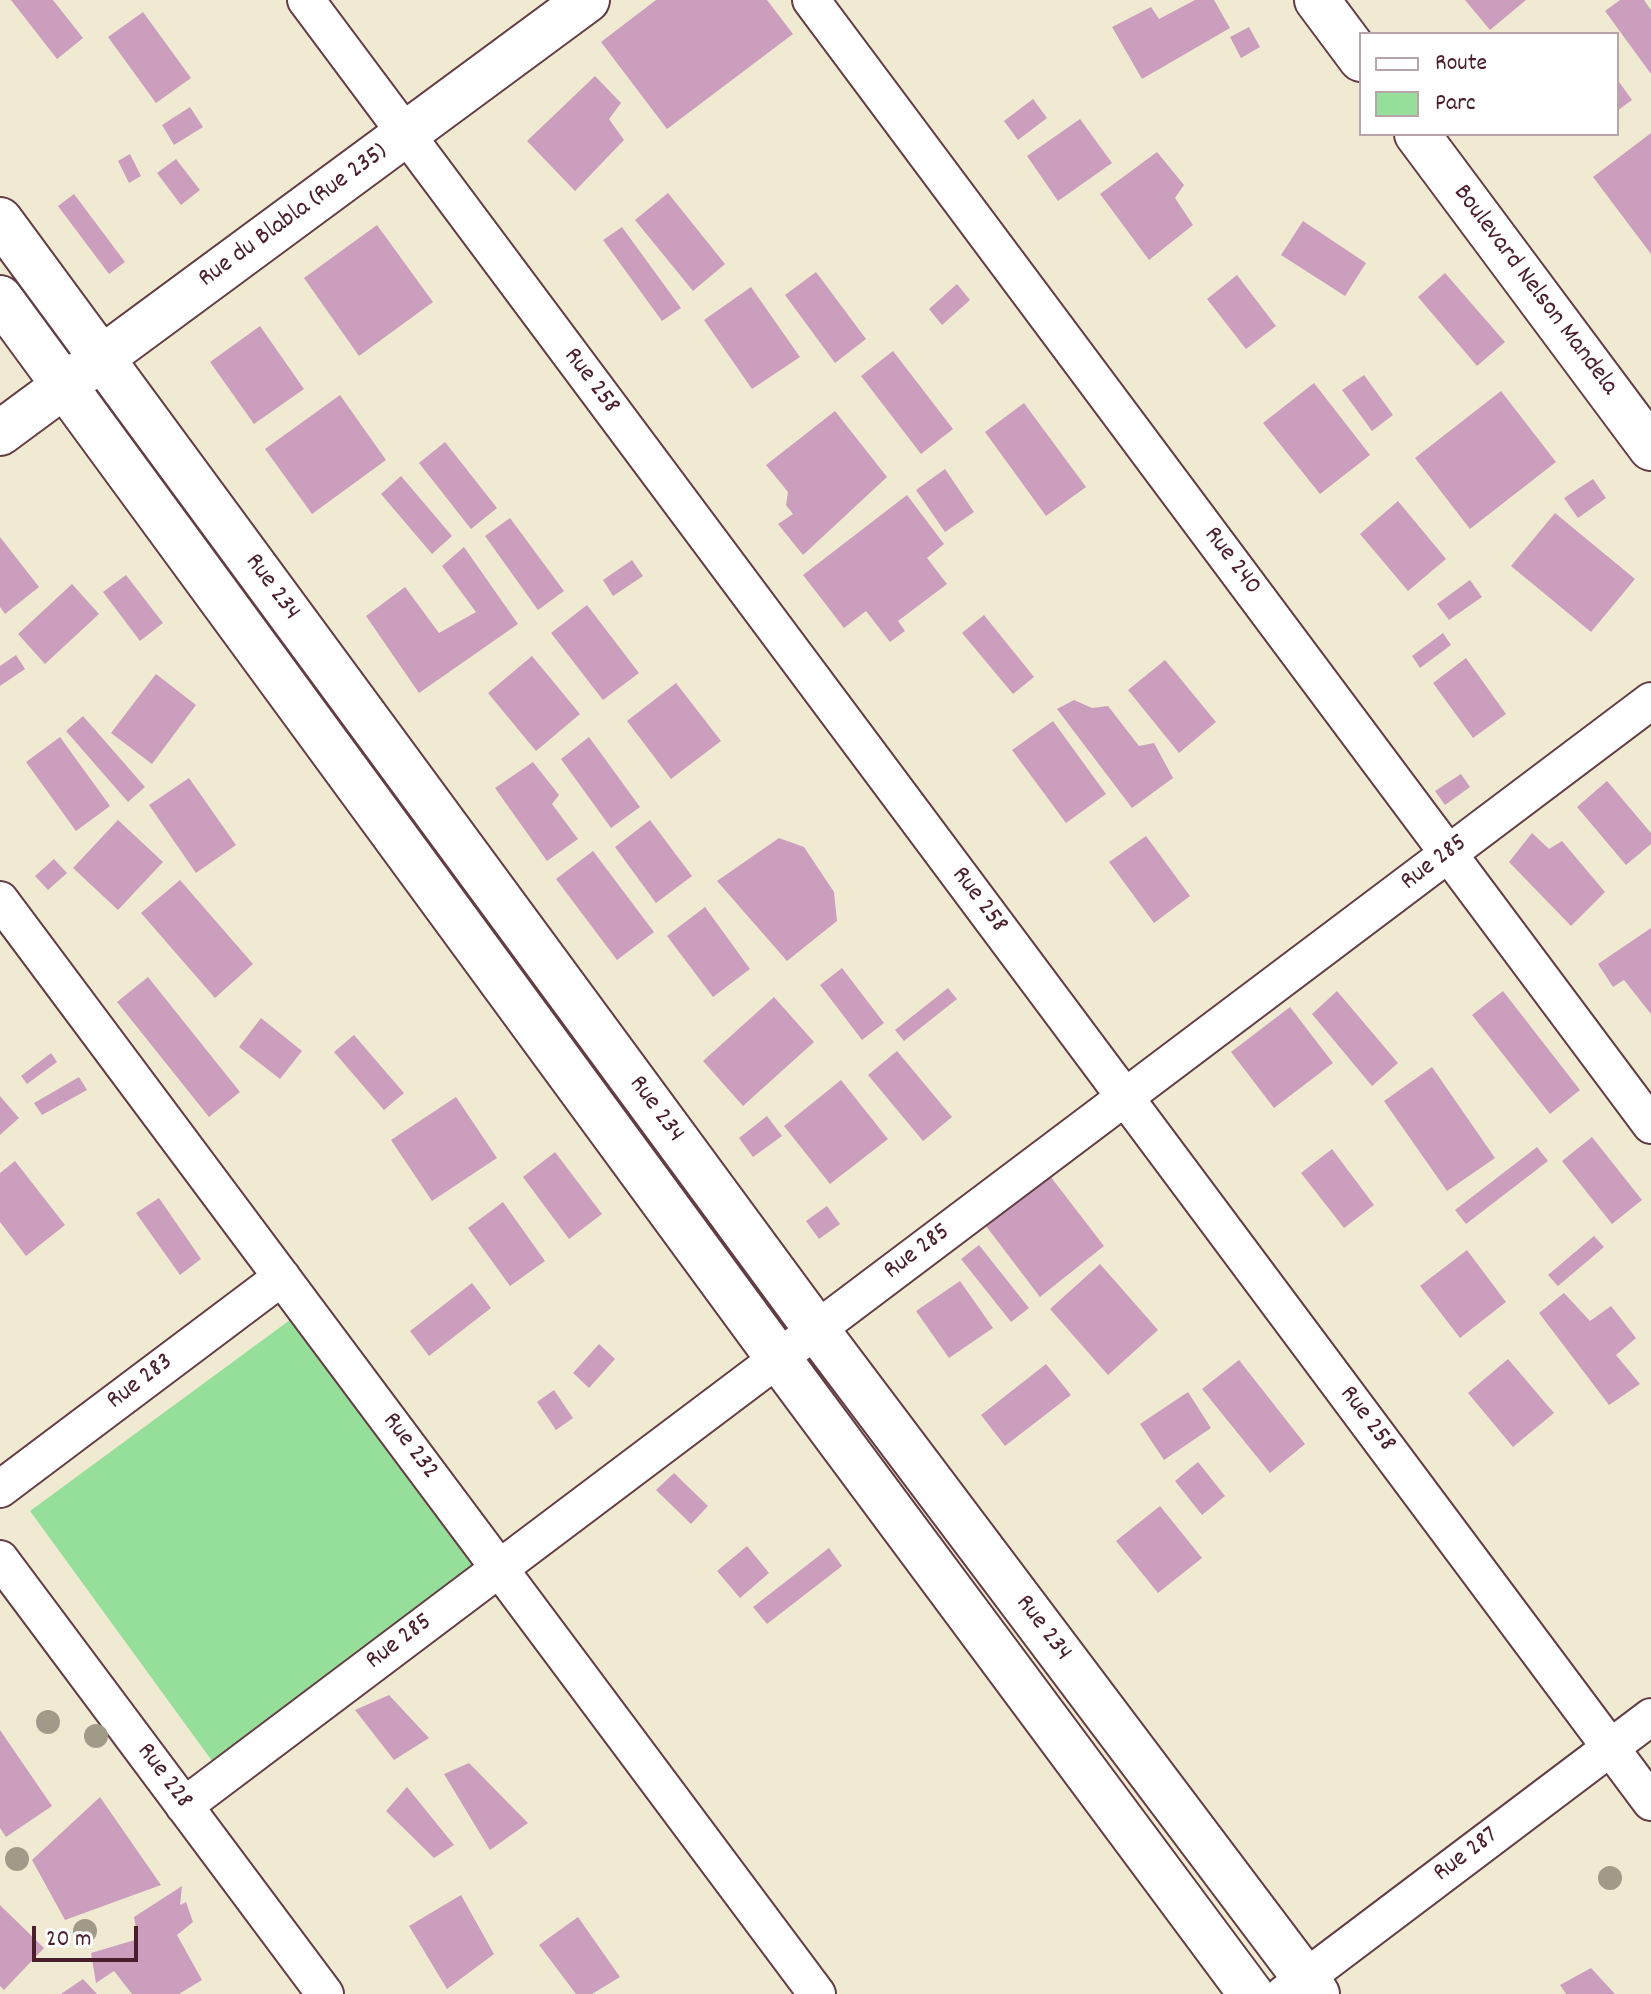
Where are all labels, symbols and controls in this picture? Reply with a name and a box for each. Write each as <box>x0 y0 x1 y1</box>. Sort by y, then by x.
legend <box>1359 32 1619 136</box>
text: Route <box>1435 47 1487 81</box>
text: Parc <box>1435 87 1476 121</box>
street label: Rue du Blabla (Rue 235) <box>193 138 395 296</box>
street label: Boulevard Nelson Mandela <box>1445 179 1623 403</box>
street label: Rue 258 <box>555 343 625 421</box>
street label: Rue 240 <box>1195 522 1267 602</box>
street label: Rue 234 <box>236 549 306 627</box>
street label: Rue 285 <box>1396 829 1474 899</box>
street label: Rue 258 <box>943 862 1013 940</box>
street label: Rue 234 <box>620 1071 690 1149</box>
street label: Rue 285 <box>879 1218 957 1288</box>
street label: Rue 283 <box>102 1348 180 1418</box>
street label: Rue 258 <box>1331 1381 1401 1459</box>
street label: Rue 232 <box>374 1407 444 1487</box>
street label: Rue 234 <box>1007 1590 1077 1668</box>
street label: Rue 285 <box>361 1608 439 1678</box>
street label: Rue 228 <box>128 1738 198 1816</box>
street label: Rue 287 <box>1428 1822 1506 1890</box>
scale bar <box>36 1910 142 1960</box>
text: 20 m <box>46 1923 92 1957</box>

